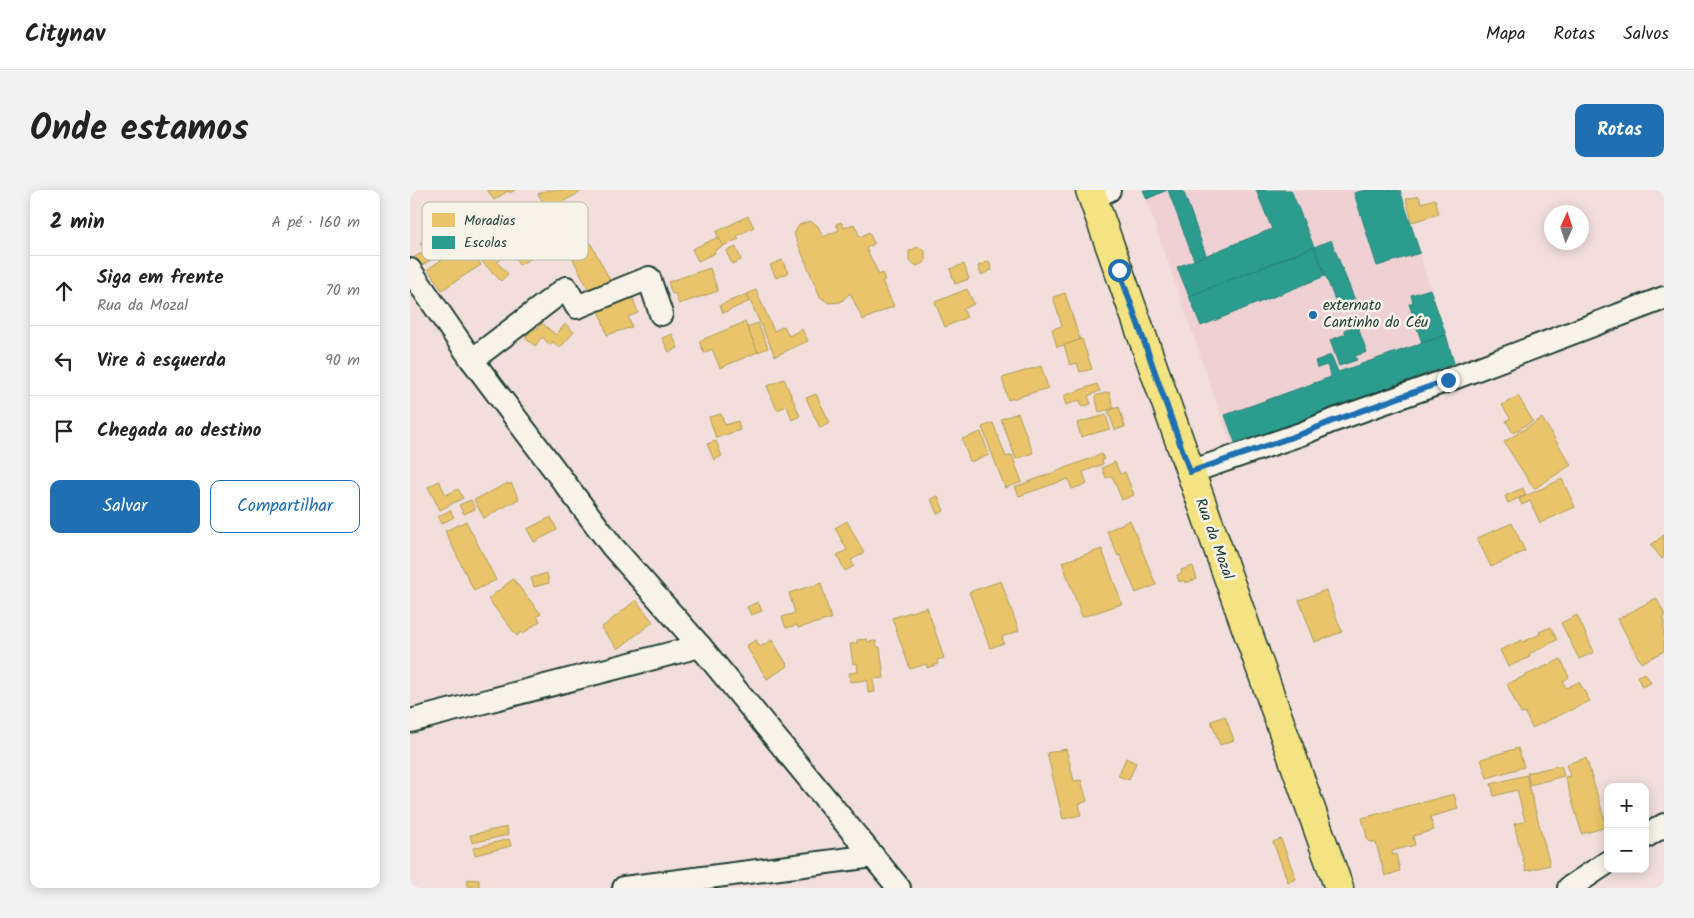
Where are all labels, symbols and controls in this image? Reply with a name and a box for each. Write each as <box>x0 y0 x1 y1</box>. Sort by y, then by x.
text: Citynav <box>25 15 105 54</box>
text: Mapa <box>1486 20 1525 49</box>
text: Rotas <box>1553 20 1595 49</box>
text: Salvos <box>1623 20 1669 49</box>
text: Onde estamos <box>30 102 249 158</box>
button: Rotas <box>1575 104 1664 157</box>
legend <box>422 202 588 260</box>
north arrow <box>1544 205 1589 250</box>
text: 2 min <box>50 206 105 239</box>
text: A pé · 160 m <box>272 210 360 235</box>
text: Moradias <box>464 210 515 232</box>
text: Escolas <box>464 232 507 254</box>
route start <box>1108 259 1131 282</box>
text: Siga em frente <box>97 263 224 293</box>
icon: ahead <box>50 277 78 305</box>
text: 70 m <box>325 278 360 303</box>
text: Rua da Mozal <box>97 293 188 318</box>
place label: externato Cantinho do Céu <box>1323 294 1428 335</box>
marker: externato Cantinho do Céu <box>1307 309 1319 321</box>
text: Vire à esquerda <box>97 346 226 376</box>
icon: left <box>50 347 78 375</box>
text: 90 m <box>325 348 360 373</box>
route end <box>1437 369 1460 392</box>
text: Chegada ao destino <box>97 416 262 446</box>
icon: arrive <box>50 417 78 445</box>
button: Salvar <box>50 480 200 533</box>
button: Compartilhar <box>210 480 360 533</box>
street label: Rua da Mozal <box>1188 495 1240 584</box>
map controls <box>1604 783 1649 873</box>
button: + <box>1604 783 1649 828</box>
button: − <box>1604 828 1649 873</box>

